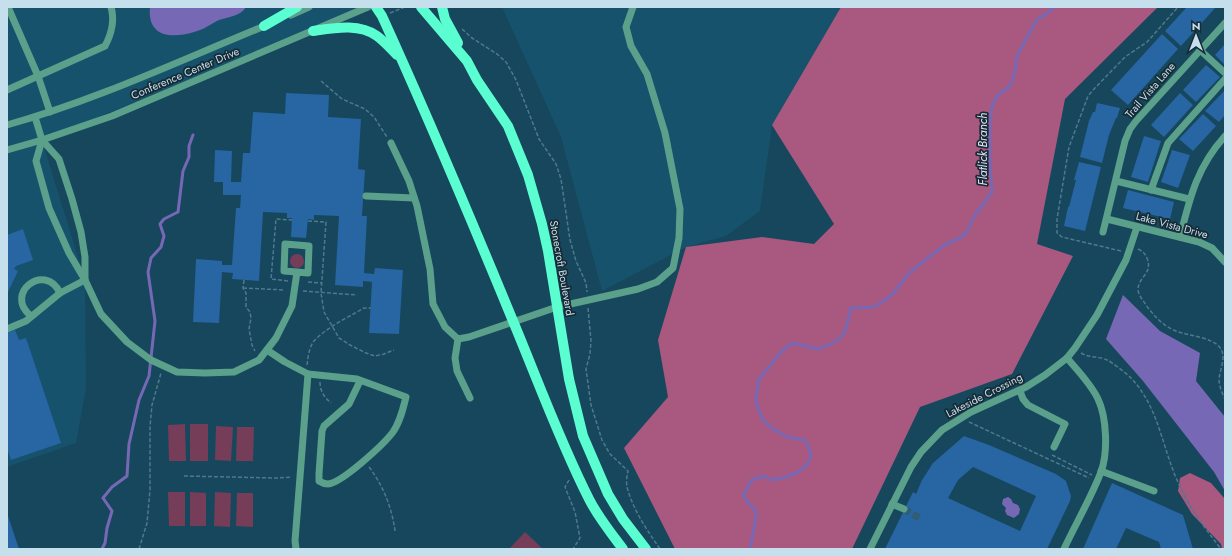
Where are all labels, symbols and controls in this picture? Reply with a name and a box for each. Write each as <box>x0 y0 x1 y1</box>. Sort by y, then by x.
north arrow <box>1176 16 1216 56</box>
text: N <box>1192 18 1200 34</box>
street label: Conference Center Drive <box>128 43 242 103</box>
street label: Trail Vista Lane <box>1121 58 1179 121</box>
water label: Flatlick Branch <box>974 113 992 185</box>
street label: Lake Vista Drive <box>1134 208 1210 242</box>
street label: Stonecroft Boulevard <box>546 219 578 317</box>
street label: Lakeside Crossing <box>943 369 1025 421</box>

